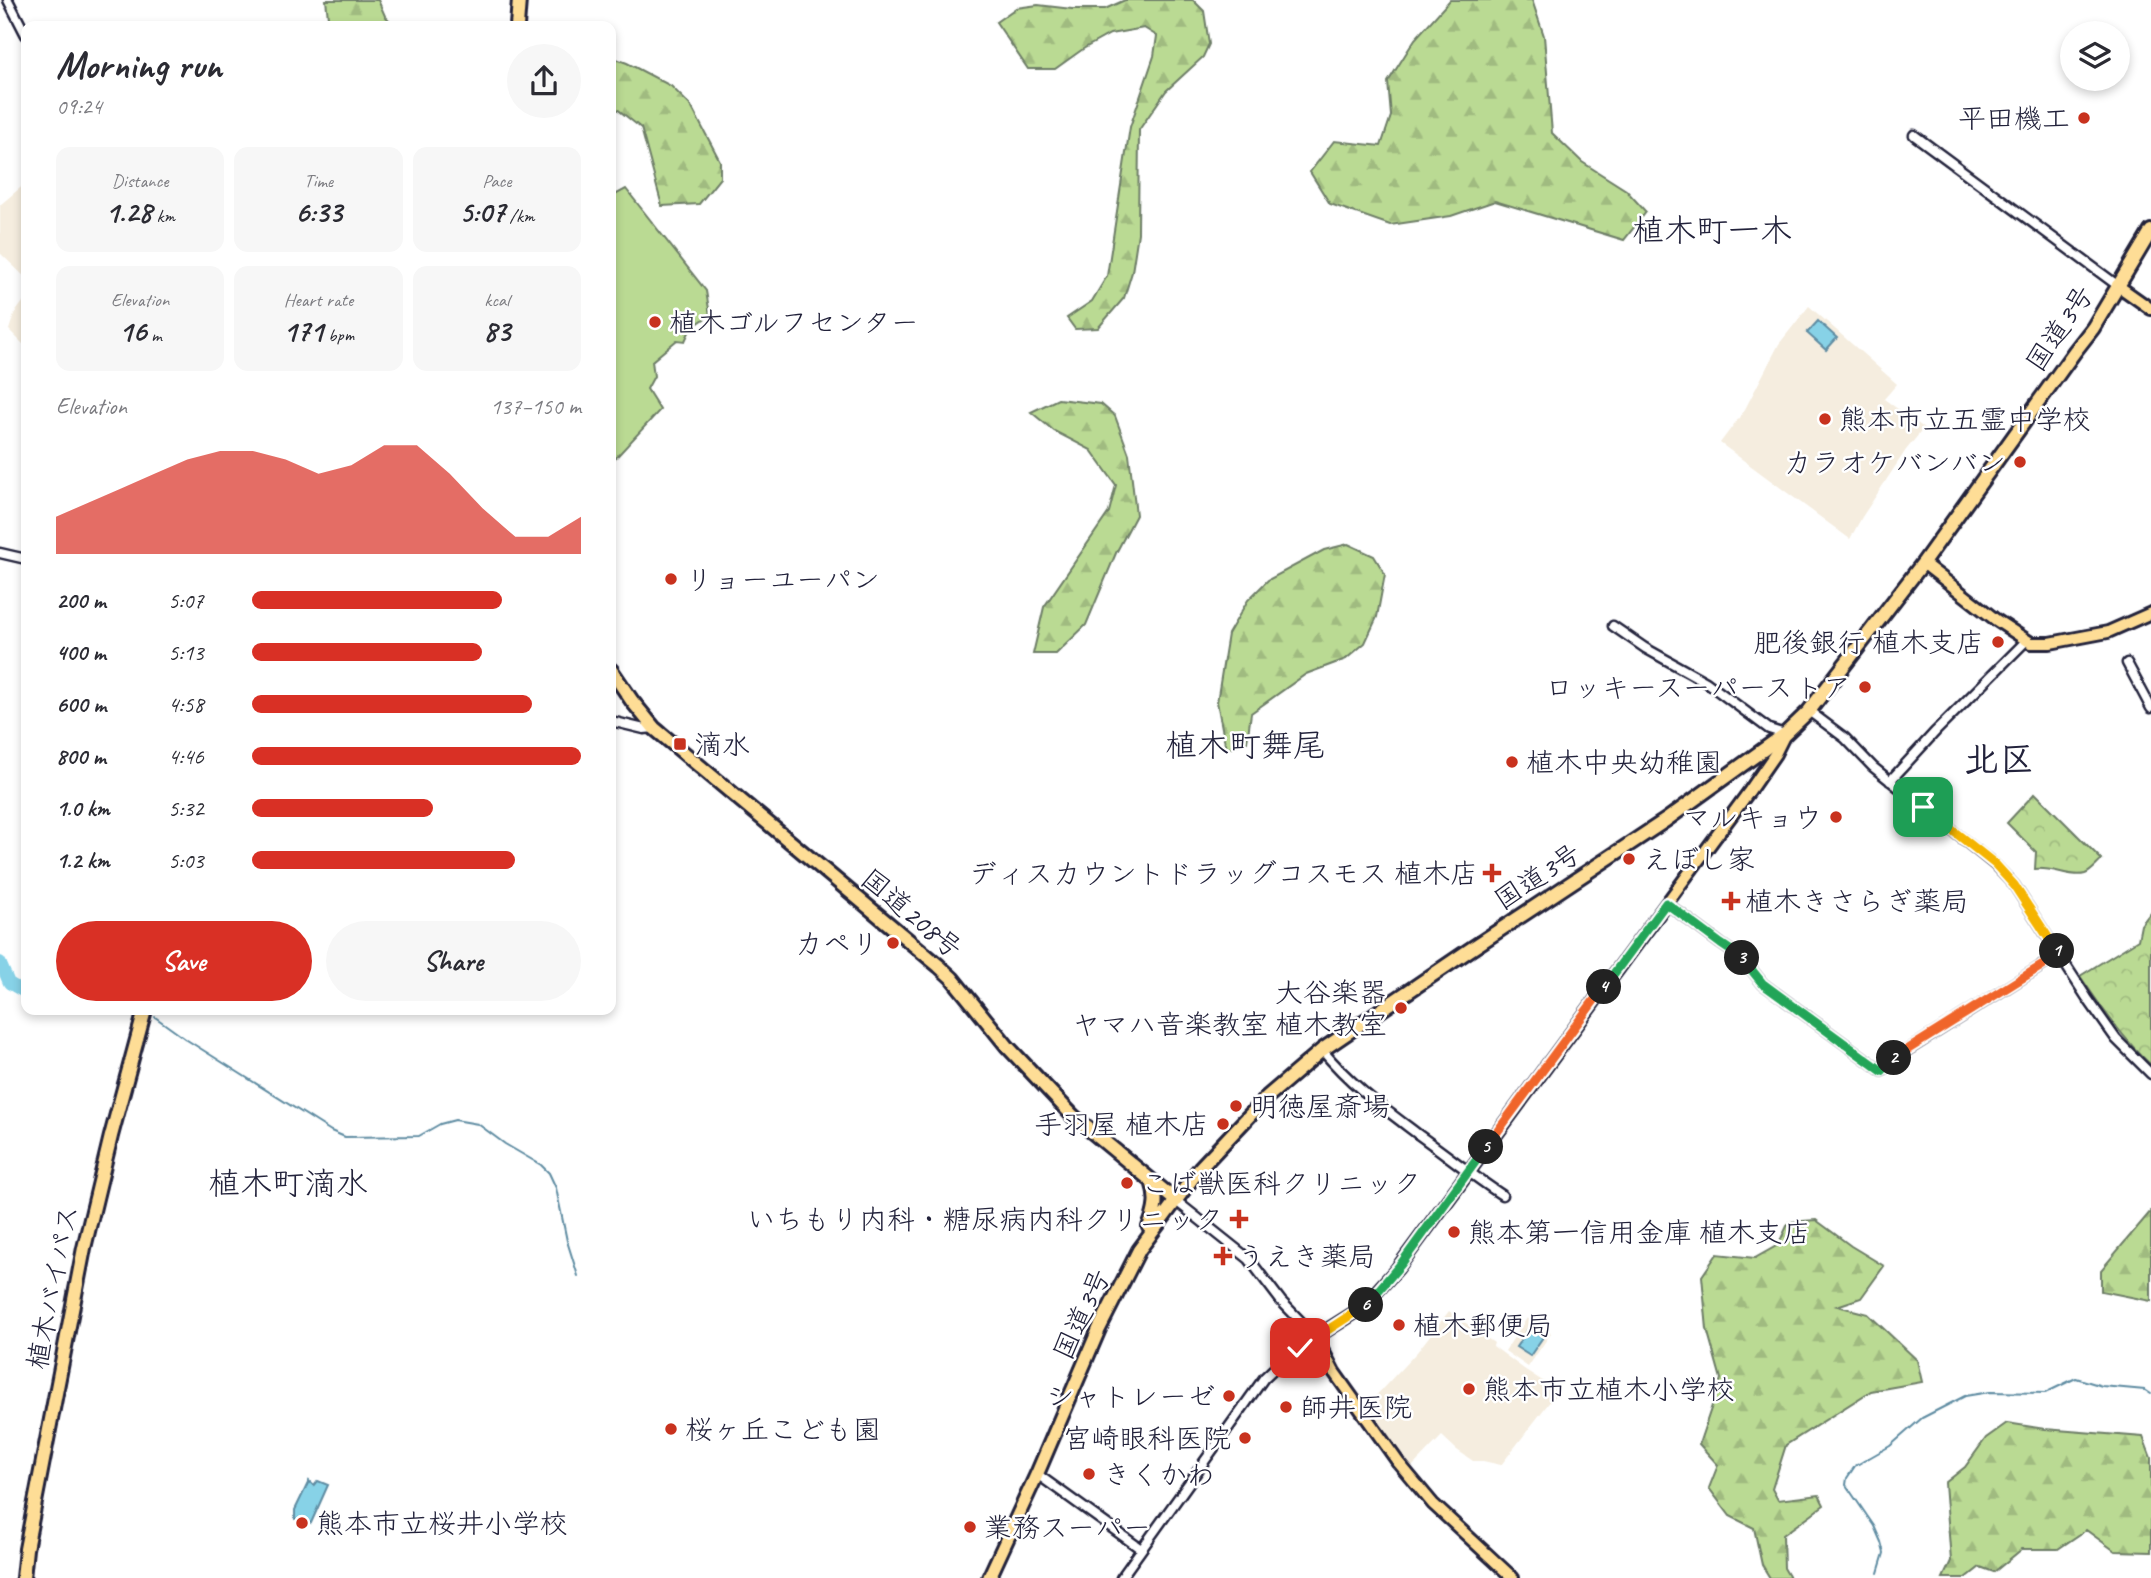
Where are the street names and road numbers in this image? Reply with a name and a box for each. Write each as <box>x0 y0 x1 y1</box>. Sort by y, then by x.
street label: 国道3号 <box>2018 278 2101 378</box>
street label: 国道3号 <box>1487 835 1587 917</box>
street label: 国道208号 <box>854 861 970 966</box>
street label: 植木バイパス <box>19 1202 86 1373</box>
street label: 国道3号 <box>1045 1263 1118 1365</box>

